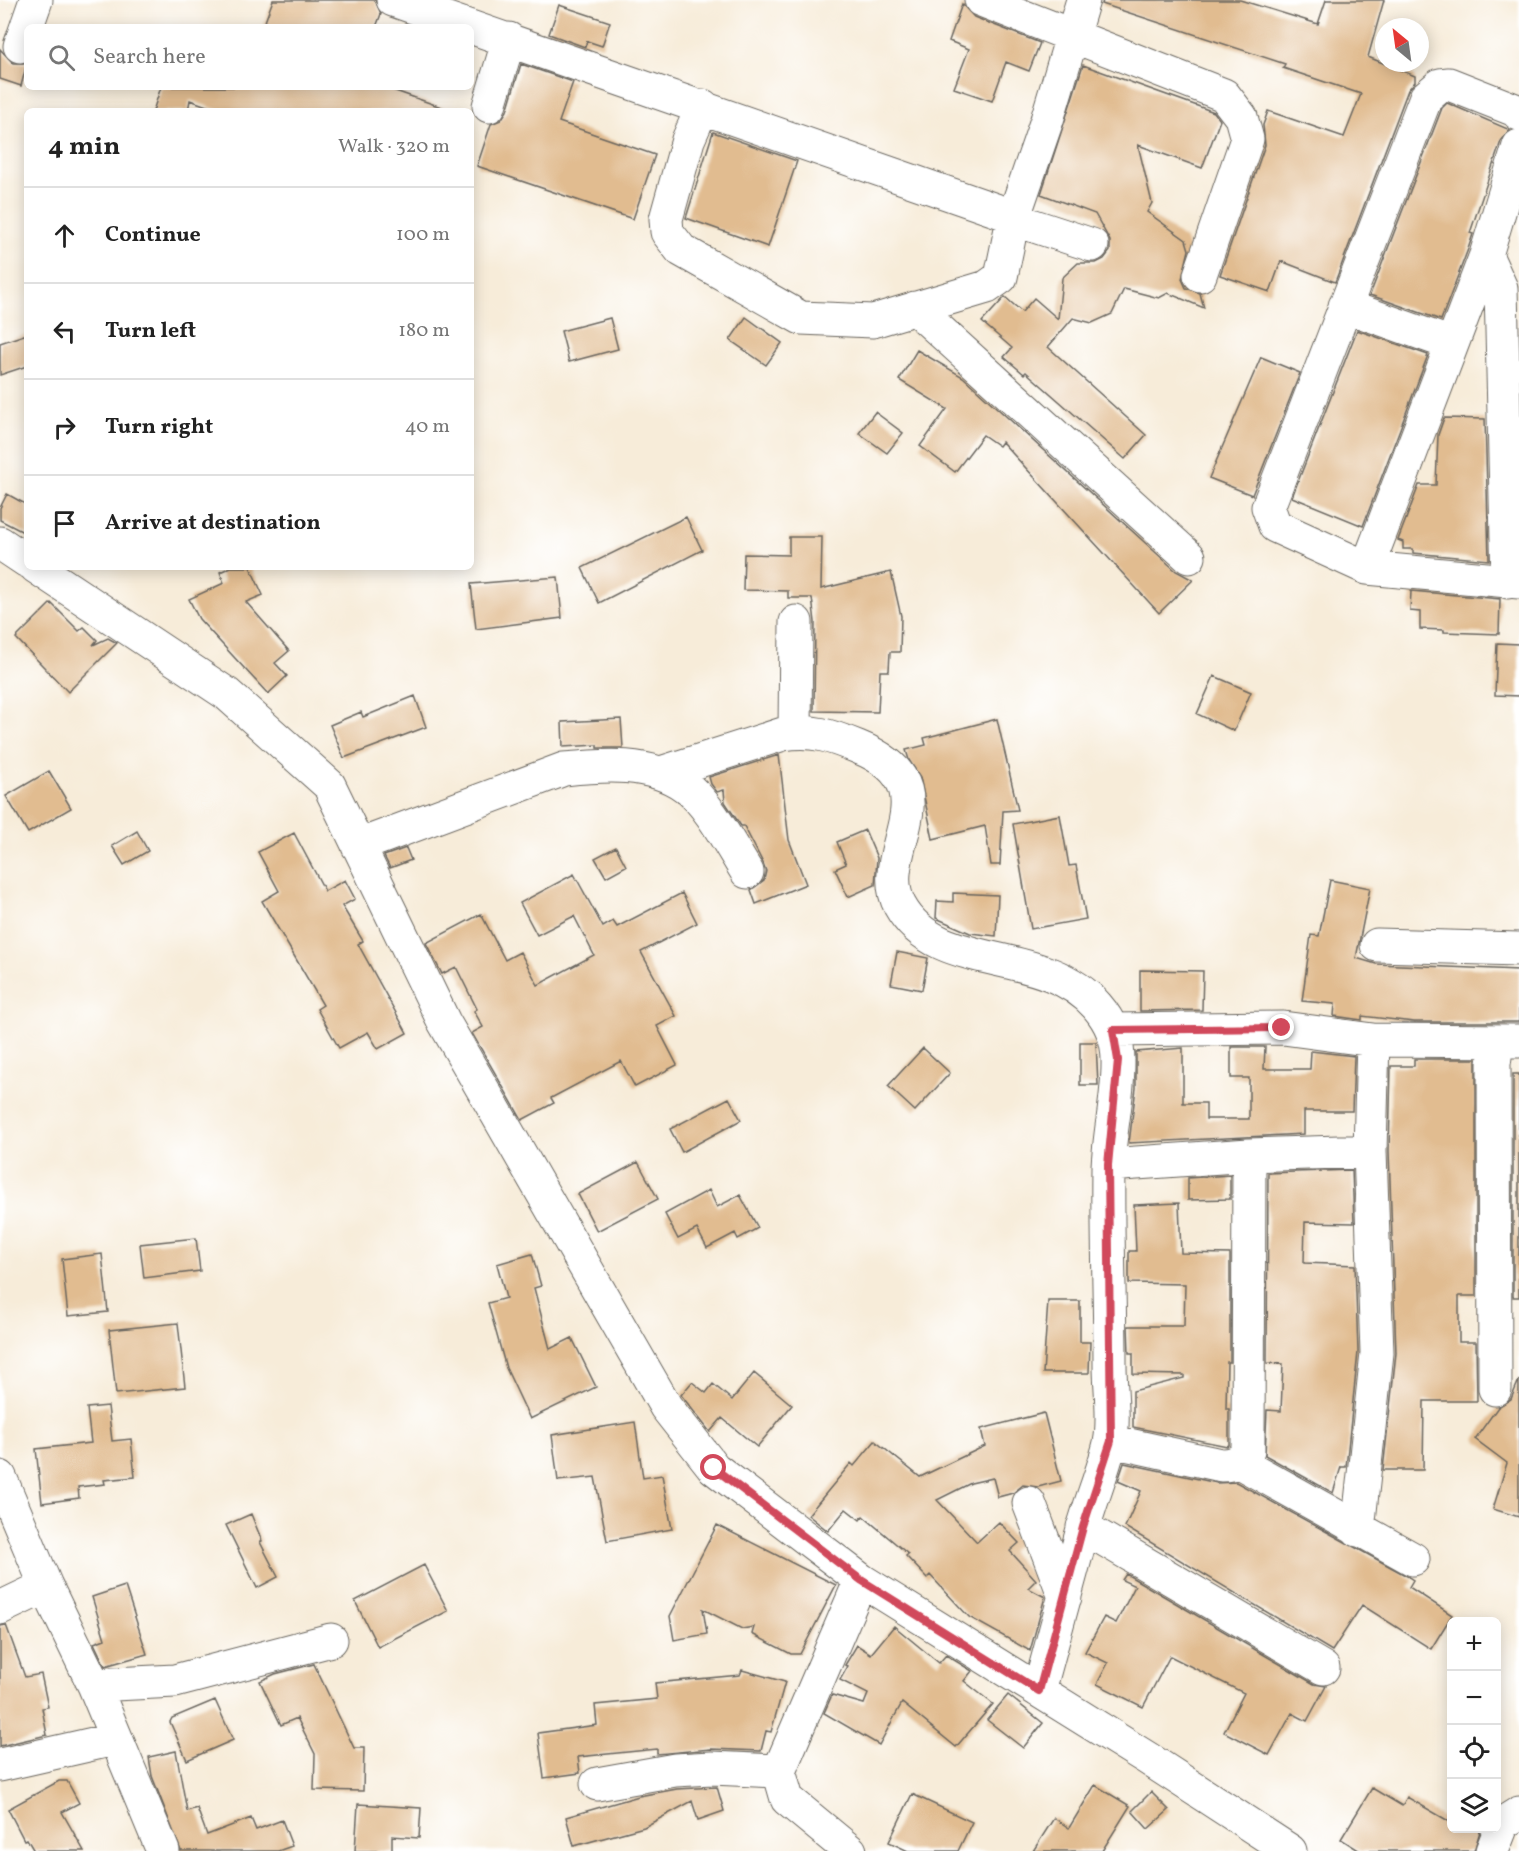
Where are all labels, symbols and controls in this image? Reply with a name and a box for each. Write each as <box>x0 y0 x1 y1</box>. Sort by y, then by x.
north arrow <box>1375 18 1429 72</box>
search box <box>24 24 474 90</box>
icon: search <box>45 41 78 74</box>
text: Search here <box>93 42 206 73</box>
text: 4 min <box>48 129 120 165</box>
text: Walk · 320 m <box>338 133 450 161</box>
icon: ahead <box>48 219 81 252</box>
text: Continue <box>105 220 201 251</box>
text: 100 m <box>396 221 450 249</box>
icon: left <box>48 315 81 348</box>
text: Turn left <box>105 316 196 347</box>
text: 180 m <box>398 317 450 345</box>
icon: right <box>48 411 81 444</box>
text: Turn right <box>105 412 213 443</box>
text: 40 m <box>405 413 450 441</box>
icon: arrive <box>48 507 81 540</box>
text: Arrive at destination <box>105 508 321 539</box>
route end <box>1268 1014 1294 1040</box>
route start <box>700 1454 726 1480</box>
map controls <box>1447 1617 1501 1833</box>
button: + <box>1447 1617 1501 1671</box>
button: − <box>1447 1671 1501 1725</box>
button: locate <box>1447 1725 1501 1779</box>
button: layers <box>1447 1779 1501 1833</box>

